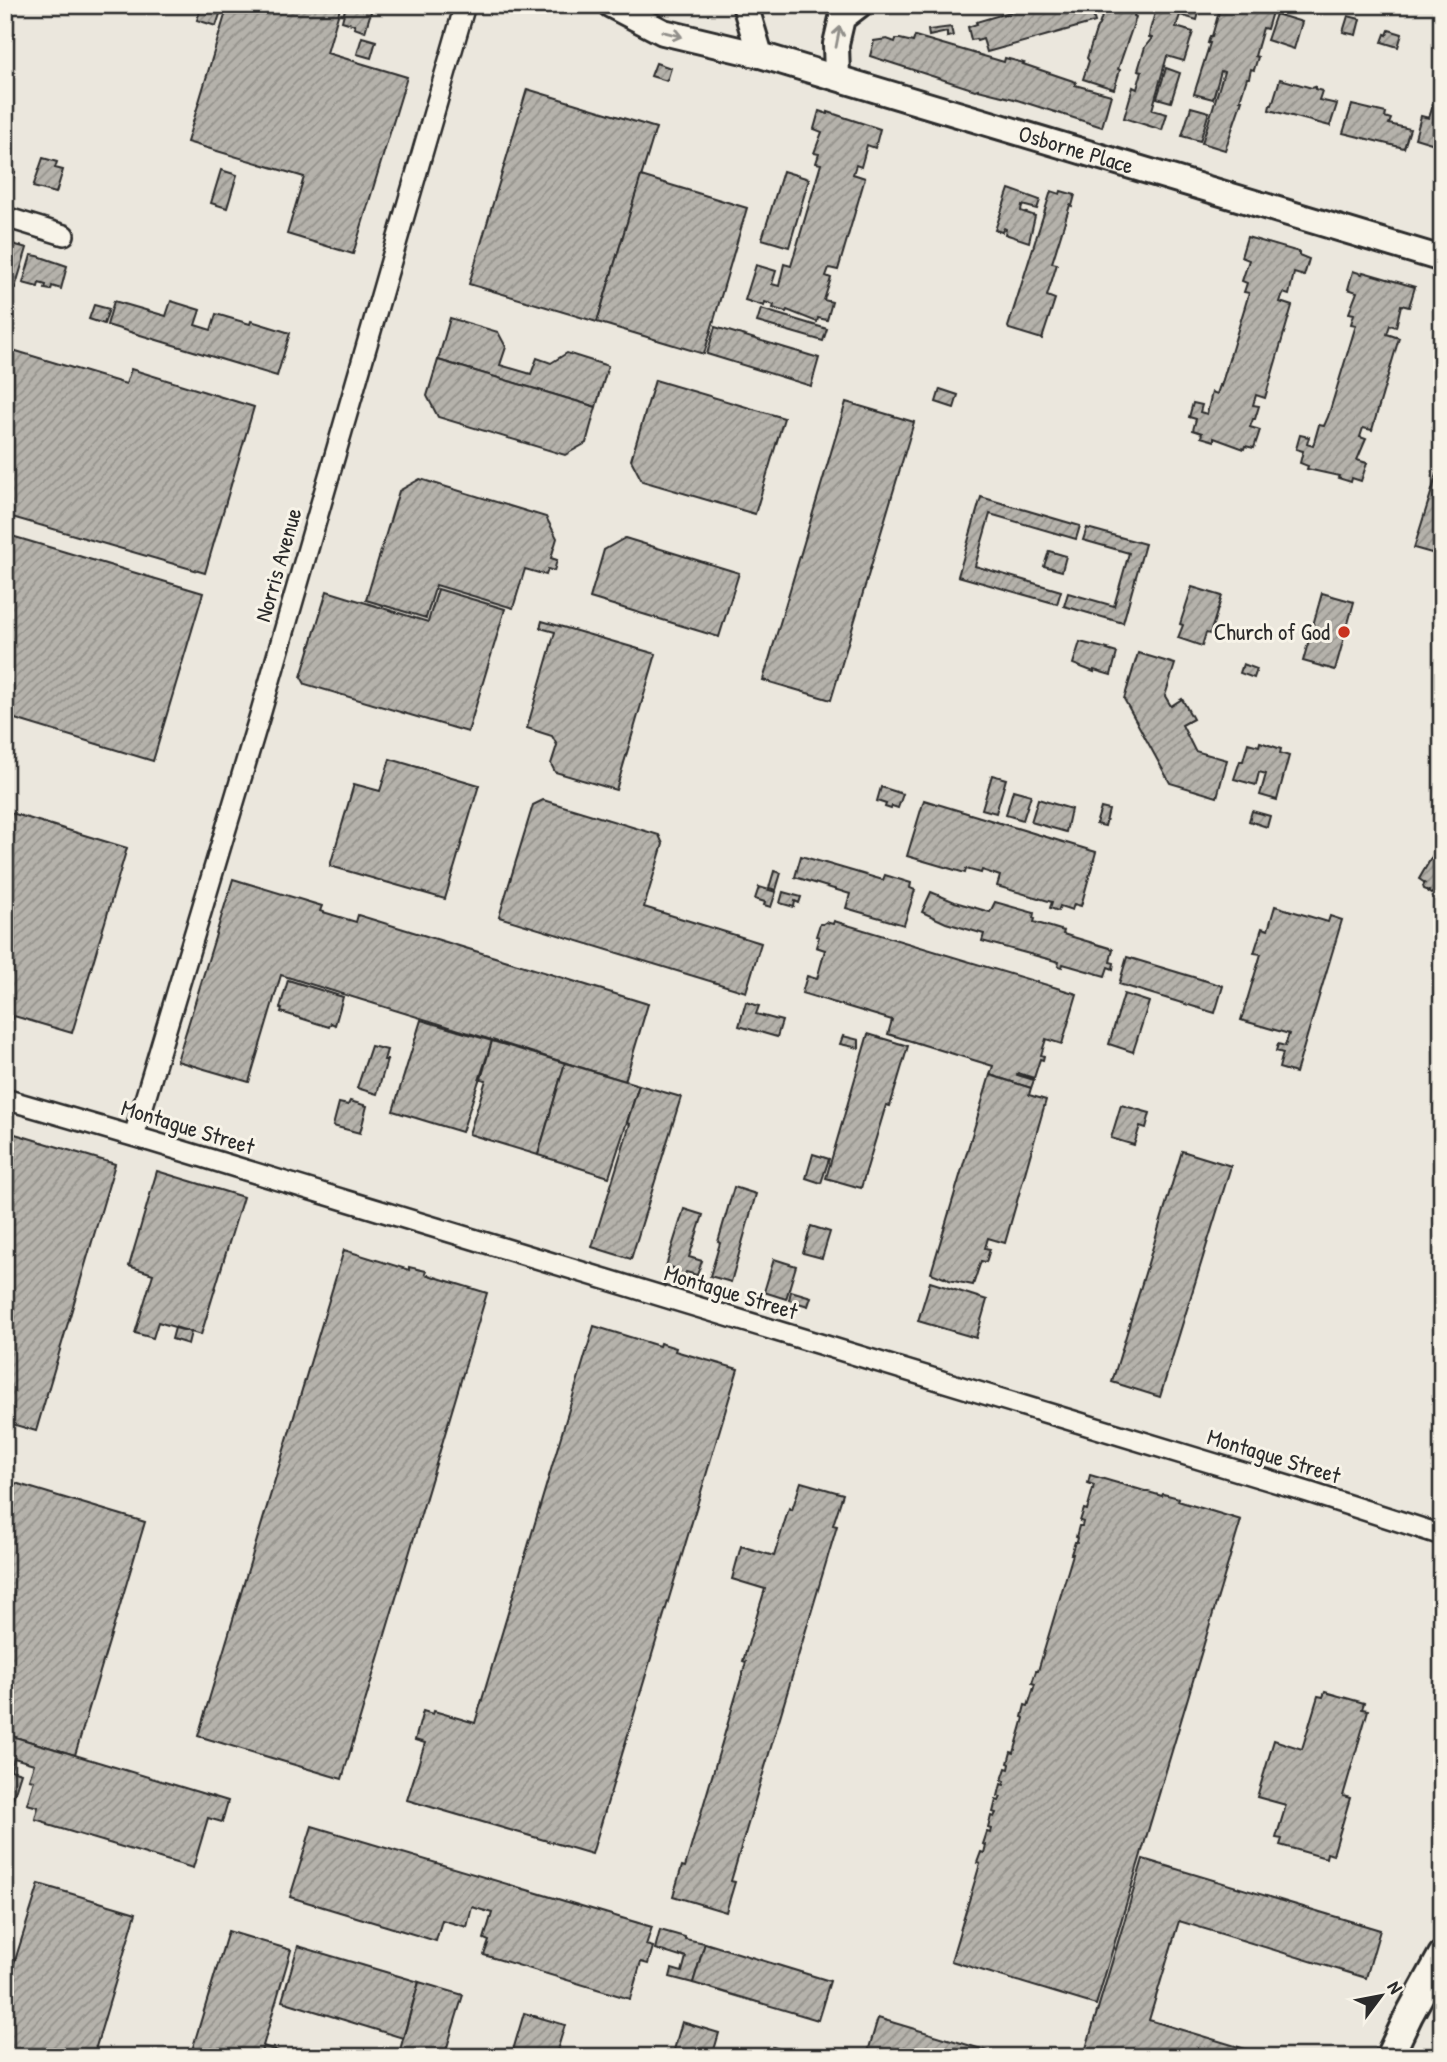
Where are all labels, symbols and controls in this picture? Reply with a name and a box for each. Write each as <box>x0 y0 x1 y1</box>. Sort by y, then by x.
one-way arrow <box>832 26 845 49</box>
one-way arrow <box>660 28 683 41</box>
street label: Osborne Place <box>1015 117 1137 181</box>
street label: Norris Avenue <box>247 504 309 625</box>
place label: Church of God <box>1214 616 1330 647</box>
marker: Church of God <box>1336 624 1352 640</box>
street label: Montague Street <box>118 1092 260 1162</box>
street label: Montague Street <box>661 1257 803 1327</box>
street label: Montague Street <box>1204 1421 1346 1491</box>
north arrow <box>1346 1960 1416 2030</box>
text: N <box>1382 1976 1409 1998</box>

